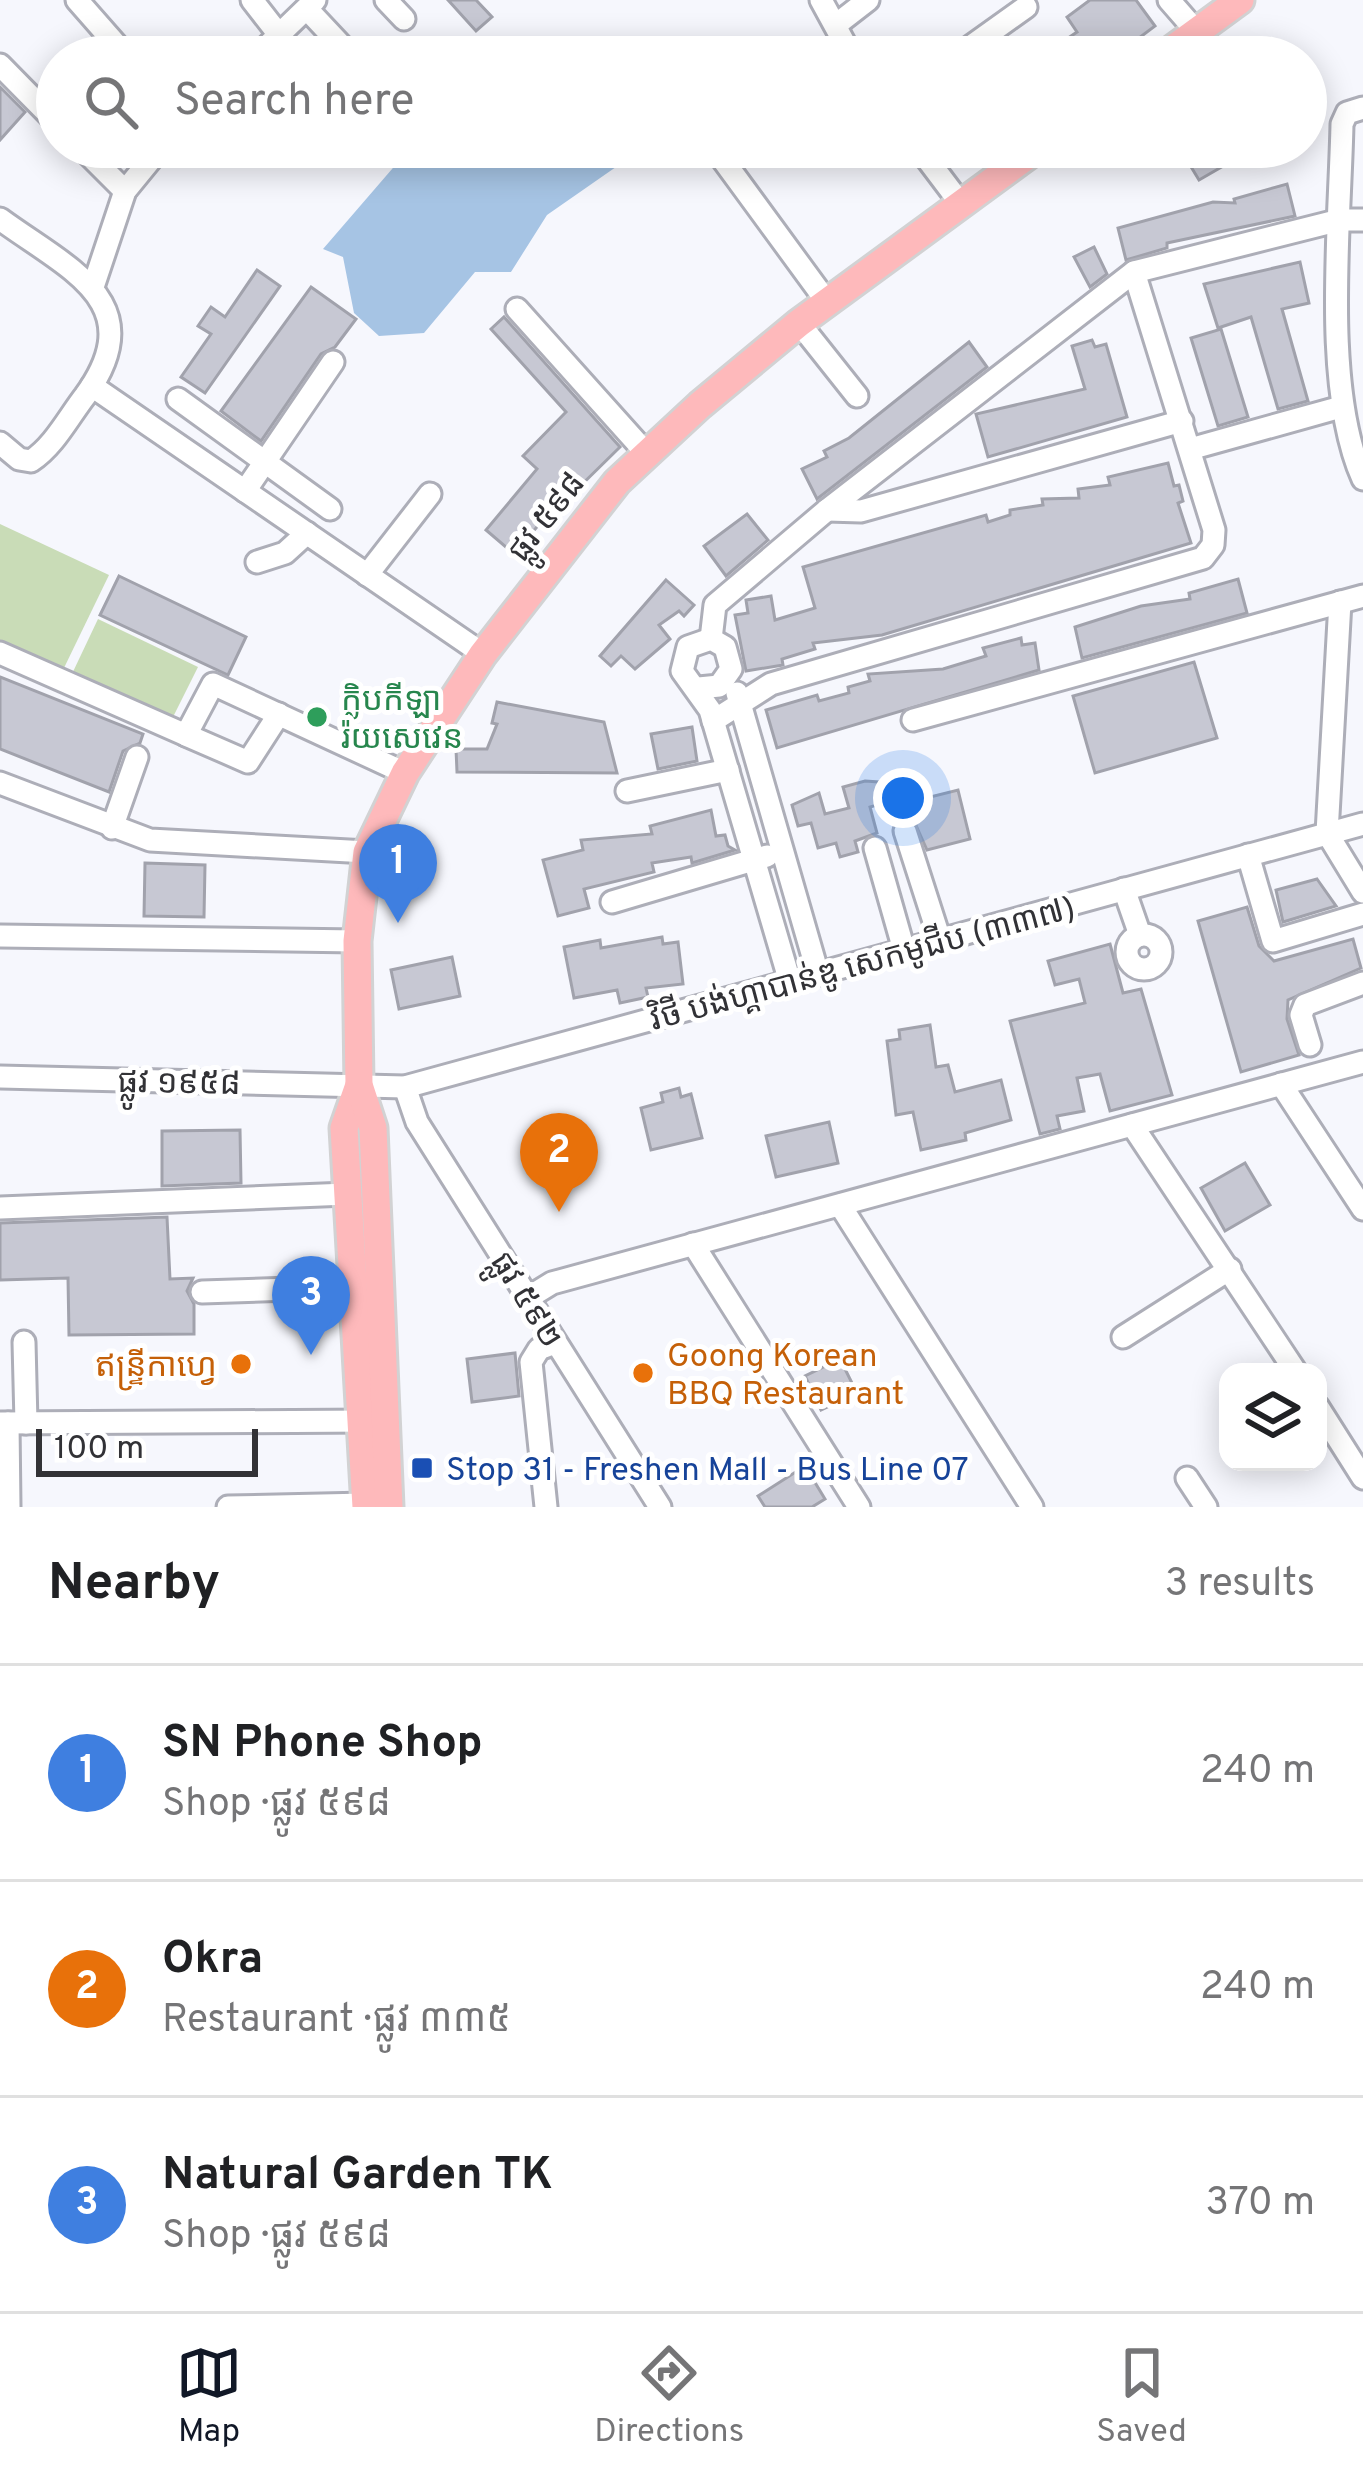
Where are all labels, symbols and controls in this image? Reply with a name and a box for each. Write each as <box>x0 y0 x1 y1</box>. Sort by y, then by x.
search box <box>36 36 1327 168</box>
icon: search <box>78 69 144 135</box>
text: Search here <box>174 74 414 131</box>
street label: ផ្លូវ ៥៩៨ <box>500 465 600 575</box>
place label: ក្លិបកីឡា រ៉យសេវេន <box>341 681 463 761</box>
marker: ក្លិបកីឡា រ៉យសេវេន <box>304 704 330 730</box>
your location <box>873 768 933 828</box>
pin: 1 <box>359 824 437 923</box>
street label: វិថី បង់ហ្គាបាន់ឌូ សេកមូជីប (៣៣៧) <box>645 887 1080 1043</box>
street label: ផ្លូវ ១៩៥៨ <box>117 1063 241 1112</box>
pin: 2 <box>520 1113 598 1212</box>
street label: ផ្លូវ ៥៩២ <box>475 1245 571 1360</box>
pin: 3 <box>272 1256 350 1355</box>
place label: Goong Korean BBQ Restaurant <box>667 1337 904 1417</box>
place label: ឥន្ទ្រីកាហ្វេ <box>95 1347 217 1391</box>
marker: ឥន្ទ្រីកាហ្វេ <box>228 1351 254 1377</box>
marker: Goong Korean BBQ Restaurant <box>630 1360 656 1386</box>
map controls <box>1219 1363 1327 1471</box>
button: layers <box>1219 1363 1327 1471</box>
scale bar <box>36 1423 258 1476</box>
text: 100 m <box>54 1429 144 1471</box>
place label: Stop 31 - Freshen Mall - Bus Line 07 <box>446 1451 969 1493</box>
marker: Stop 31 - Freshen Mall - Bus Line 07 <box>409 1455 435 1481</box>
text: Nearby <box>48 1553 220 1618</box>
text: 3 results <box>1165 1561 1315 1610</box>
text: SN Phone Shop <box>162 1716 483 1773</box>
text: 1 <box>79 1748 95 1797</box>
text: 240 m <box>1200 1748 1315 1797</box>
text: Shop · ផ្លូវ ៥៩៨ <box>162 1781 391 1830</box>
text: Okra <box>162 1932 263 1989</box>
text: 2 <box>75 1964 99 2013</box>
text: 240 m <box>1200 1964 1315 2013</box>
text: Restaurant · ផ្លូវ ៣៣៥ <box>162 1997 511 2046</box>
text: Natural Garden TK <box>162 2148 553 2205</box>
text: 3 <box>75 2180 99 2229</box>
text: 370 m <box>1205 2180 1315 2229</box>
text: Shop · ផ្លូវ ៥៩៨ <box>162 2213 391 2262</box>
tab: Map <box>176 2340 242 2454</box>
tab: Directions <box>594 2340 744 2454</box>
tab: Saved <box>1096 2340 1187 2454</box>

